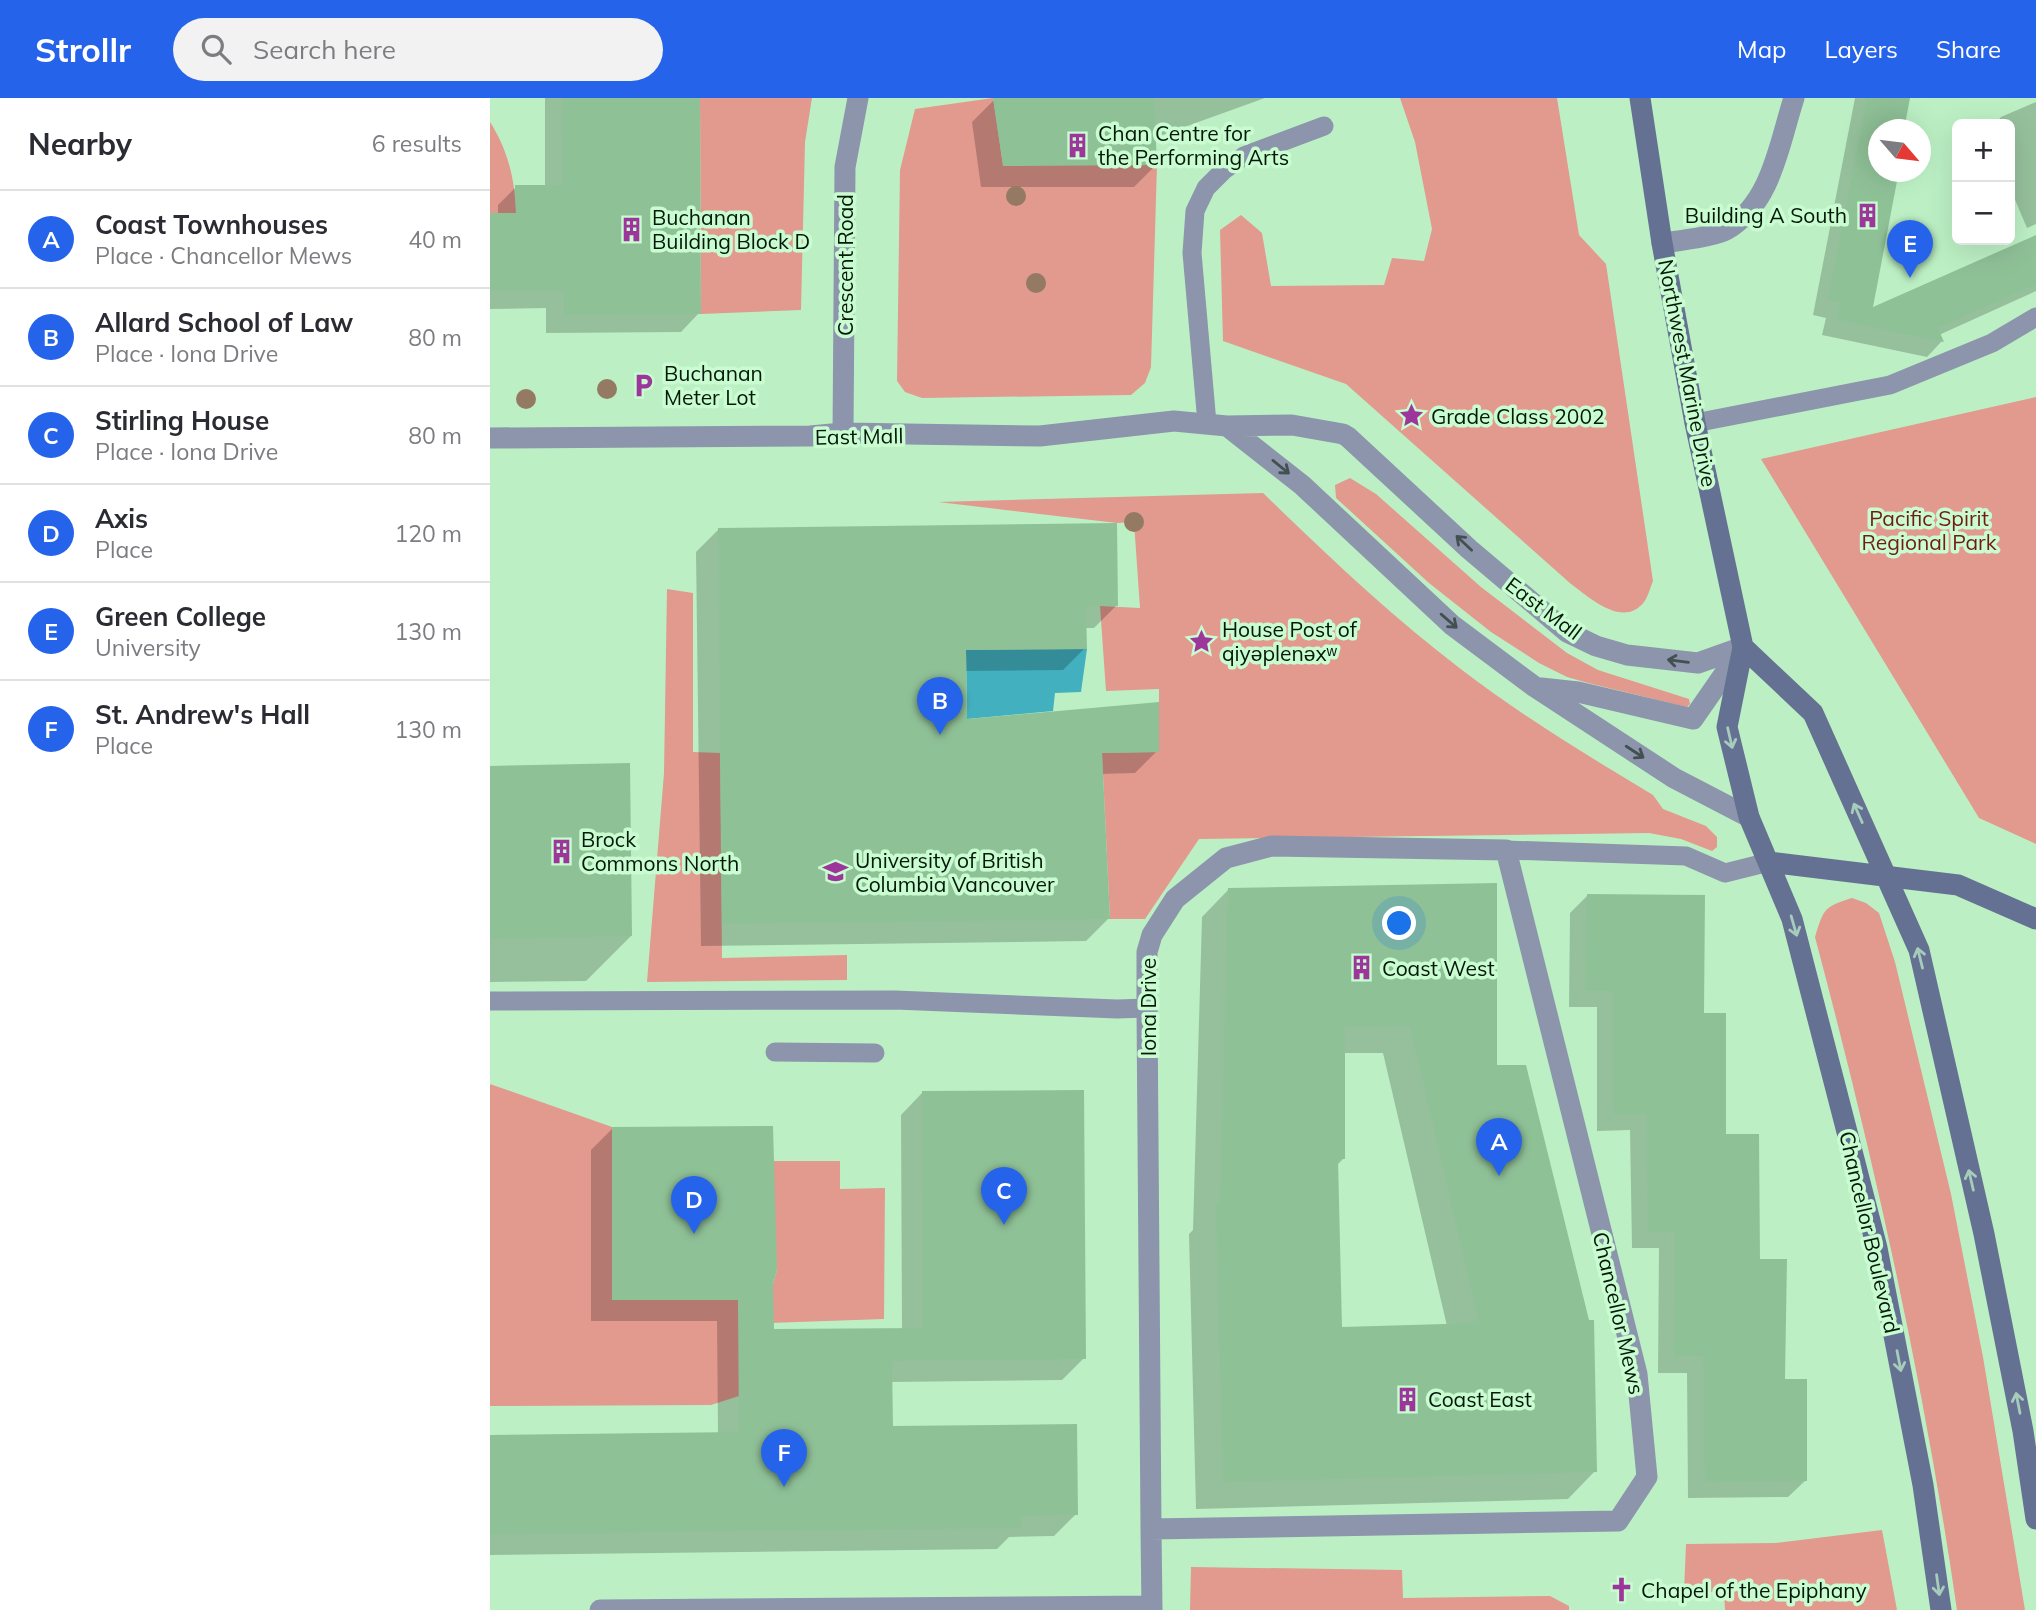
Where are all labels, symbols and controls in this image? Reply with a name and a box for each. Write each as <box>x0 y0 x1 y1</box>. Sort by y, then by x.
search box <box>173 18 663 81</box>
text: Strollr <box>35 29 131 70</box>
icon: search <box>197 30 235 68</box>
text: Search here <box>253 33 396 66</box>
text: Map <box>1737 34 1786 64</box>
text: Layers <box>1824 34 1898 64</box>
text: Share <box>1936 34 2001 64</box>
north arrow <box>1868 119 1931 182</box>
map controls <box>1952 119 2015 245</box>
button: + <box>1952 119 2015 182</box>
place label: Chan Centre for the Performing Arts <box>1098 120 1289 170</box>
text: Nearby <box>28 125 132 163</box>
text: 6 results <box>372 129 462 158</box>
building icon: Chan Centre for the Performing Arts <box>1064 131 1092 159</box>
button: − <box>1952 182 2015 245</box>
street label: Crescent Road <box>832 194 858 336</box>
building icon: Building A South <box>1853 201 1881 229</box>
place label: Building A South <box>1685 202 1847 228</box>
place label: Buchanan Building Block D <box>652 204 810 254</box>
text: Coast Townhouses <box>95 208 328 241</box>
building icon: Buchanan Building Block D <box>618 215 646 243</box>
pin: E <box>1887 220 1933 278</box>
text: A <box>42 225 60 254</box>
text: 40 m <box>408 225 462 254</box>
text: Place · Chancellor Mews <box>95 241 352 270</box>
street label: Northwest Marine Drive <box>1653 257 1723 489</box>
text: Allard School of Law <box>95 306 353 339</box>
text: B <box>43 323 59 352</box>
text: 80 m <box>408 323 462 352</box>
text: Place · Iona Drive <box>95 339 278 368</box>
place label: Buchanan Meter Lot <box>664 360 763 410</box>
parking icon: Buchanan Meter Lot <box>630 371 658 399</box>
place icon: Grade Class 2002 <box>1397 402 1425 430</box>
place label: Grade Class 2002 <box>1431 403 1605 429</box>
text: Stirling House <box>95 404 269 437</box>
text: C <box>43 421 59 450</box>
text: 80 m <box>408 421 462 450</box>
street label: East Mall <box>815 422 903 450</box>
text: Place · Iona Drive <box>95 437 278 466</box>
one-way arrow <box>1272 460 1290 475</box>
text: Axis <box>95 502 148 535</box>
park label: Pacific Spirit Regional Park <box>1862 505 1997 555</box>
text: D <box>42 519 60 548</box>
text: 120 m <box>394 519 462 548</box>
text: Place <box>95 535 153 564</box>
one-way arrow <box>1456 535 1473 552</box>
street label: East Mall <box>1501 571 1587 645</box>
text: Green College <box>95 600 266 633</box>
one-way arrow <box>1440 613 1458 629</box>
place label: House Post of qiyǝplenǝxʷ <box>1222 616 1358 666</box>
text: E <box>44 617 58 646</box>
text: 130 m <box>394 617 462 646</box>
place icon: House Post of qiyǝplenǝxʷ <box>1188 627 1216 655</box>
text: University <box>95 633 201 662</box>
one-way arrow <box>1667 654 1690 667</box>
pin: B <box>917 677 963 735</box>
text: St. Andrew's Hall <box>95 698 310 731</box>
text: F <box>44 715 58 744</box>
text: 130 m <box>394 715 462 744</box>
one-way arrow <box>1724 726 1737 749</box>
text: Place <box>95 731 153 760</box>
one-way arrow <box>1624 746 1644 760</box>
one-way arrow <box>1851 803 1864 824</box>
place label: Brock Commons North <box>581 826 739 876</box>
building icon: Brock Commons North <box>547 837 575 865</box>
place label: University of British Columbia Vancouver <box>855 847 1055 897</box>
school or university icon: University of British Columbia Vancouver <box>821 858 849 886</box>
your location <box>1382 906 1416 940</box>
one-way arrow <box>1788 914 1801 936</box>
one-way arrow <box>1913 948 1926 970</box>
building icon: Coast West <box>1348 954 1376 982</box>
place label: Coast West <box>1382 955 1495 981</box>
street label: Iona Drive <box>1135 958 1161 1056</box>
pin: A <box>1476 1118 1522 1176</box>
street label: Chancellor Boulevard <box>1834 1128 1906 1336</box>
pin: C <box>981 1167 1027 1225</box>
one-way arrow <box>1964 1169 1978 1192</box>
pin: D <box>671 1176 717 1234</box>
street label: Chancellor Mews <box>1588 1229 1650 1397</box>
one-way arrow <box>1893 1349 1907 1372</box>
building icon: Coast East <box>1394 1385 1422 1413</box>
place label: Coast East <box>1428 1386 1532 1412</box>
one-way arrow <box>2010 1392 2024 1415</box>
pin: F <box>761 1429 807 1487</box>
one-way arrow <box>1931 1573 1944 1596</box>
church icon: Chapel of the Epiphany <box>1607 1576 1635 1604</box>
place label: Chapel of the Epiphany <box>1641 1577 1867 1603</box>

